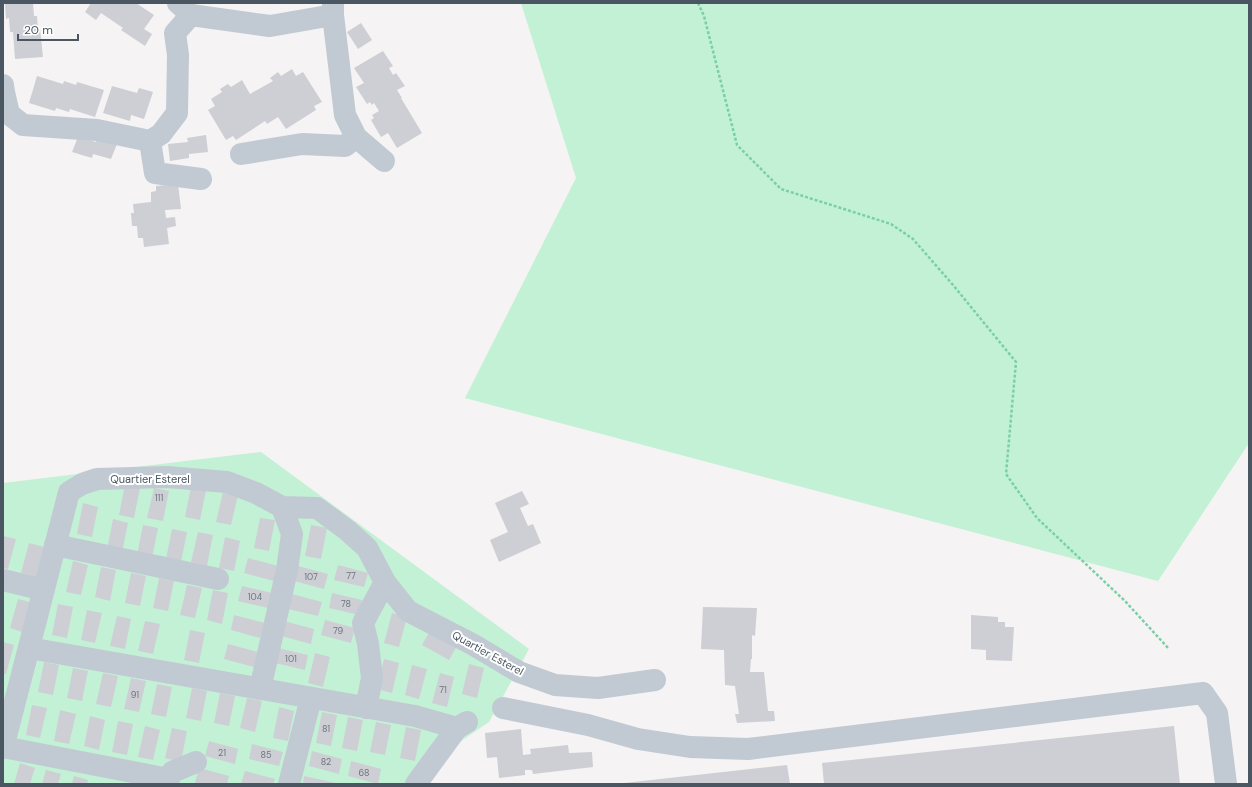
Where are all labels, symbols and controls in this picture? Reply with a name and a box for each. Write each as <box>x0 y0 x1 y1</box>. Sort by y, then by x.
scale bar <box>18 16 78 42</box>
text: 20 m <box>24 22 53 38</box>
street label: Quartier Esterel <box>110 472 190 486</box>
house number: 111 <box>155 492 163 504</box>
house number: 77 <box>346 570 356 582</box>
house number: 107 <box>304 571 318 583</box>
house number: 104 <box>248 591 263 603</box>
house number: 78 <box>341 598 351 610</box>
house number: 79 <box>333 625 343 637</box>
street label: Quartier Esterel <box>450 628 526 678</box>
house number: 101 <box>285 653 297 665</box>
house number: 71 <box>439 684 447 696</box>
house number: 91 <box>131 689 139 701</box>
house number: 81 <box>322 723 330 735</box>
house number: 21 <box>218 747 226 759</box>
house number: 85 <box>261 749 271 761</box>
house number: 82 <box>321 756 331 768</box>
house number: 68 <box>358 767 370 779</box>

